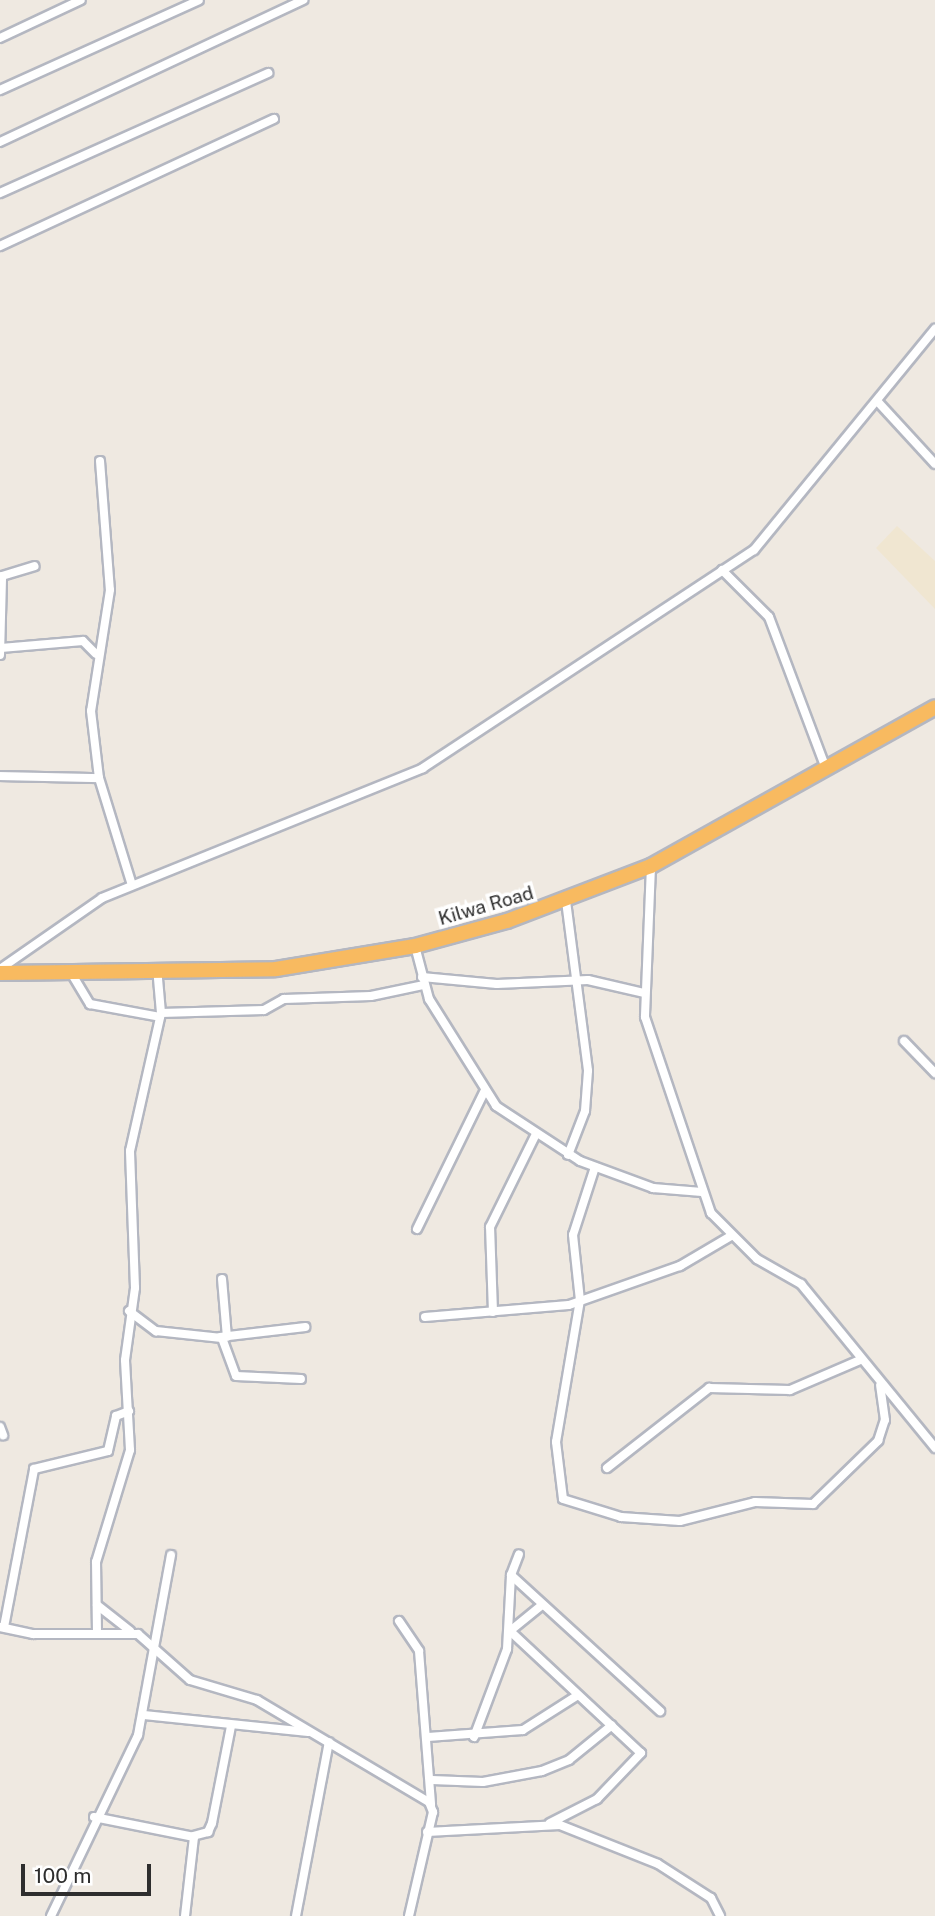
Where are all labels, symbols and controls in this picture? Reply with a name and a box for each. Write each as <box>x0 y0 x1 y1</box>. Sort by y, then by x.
street label: Kilwa Road <box>436 882 536 930</box>
scale bar <box>24 1850 154 1894</box>
text: 100 m <box>34 1863 91 1888</box>

